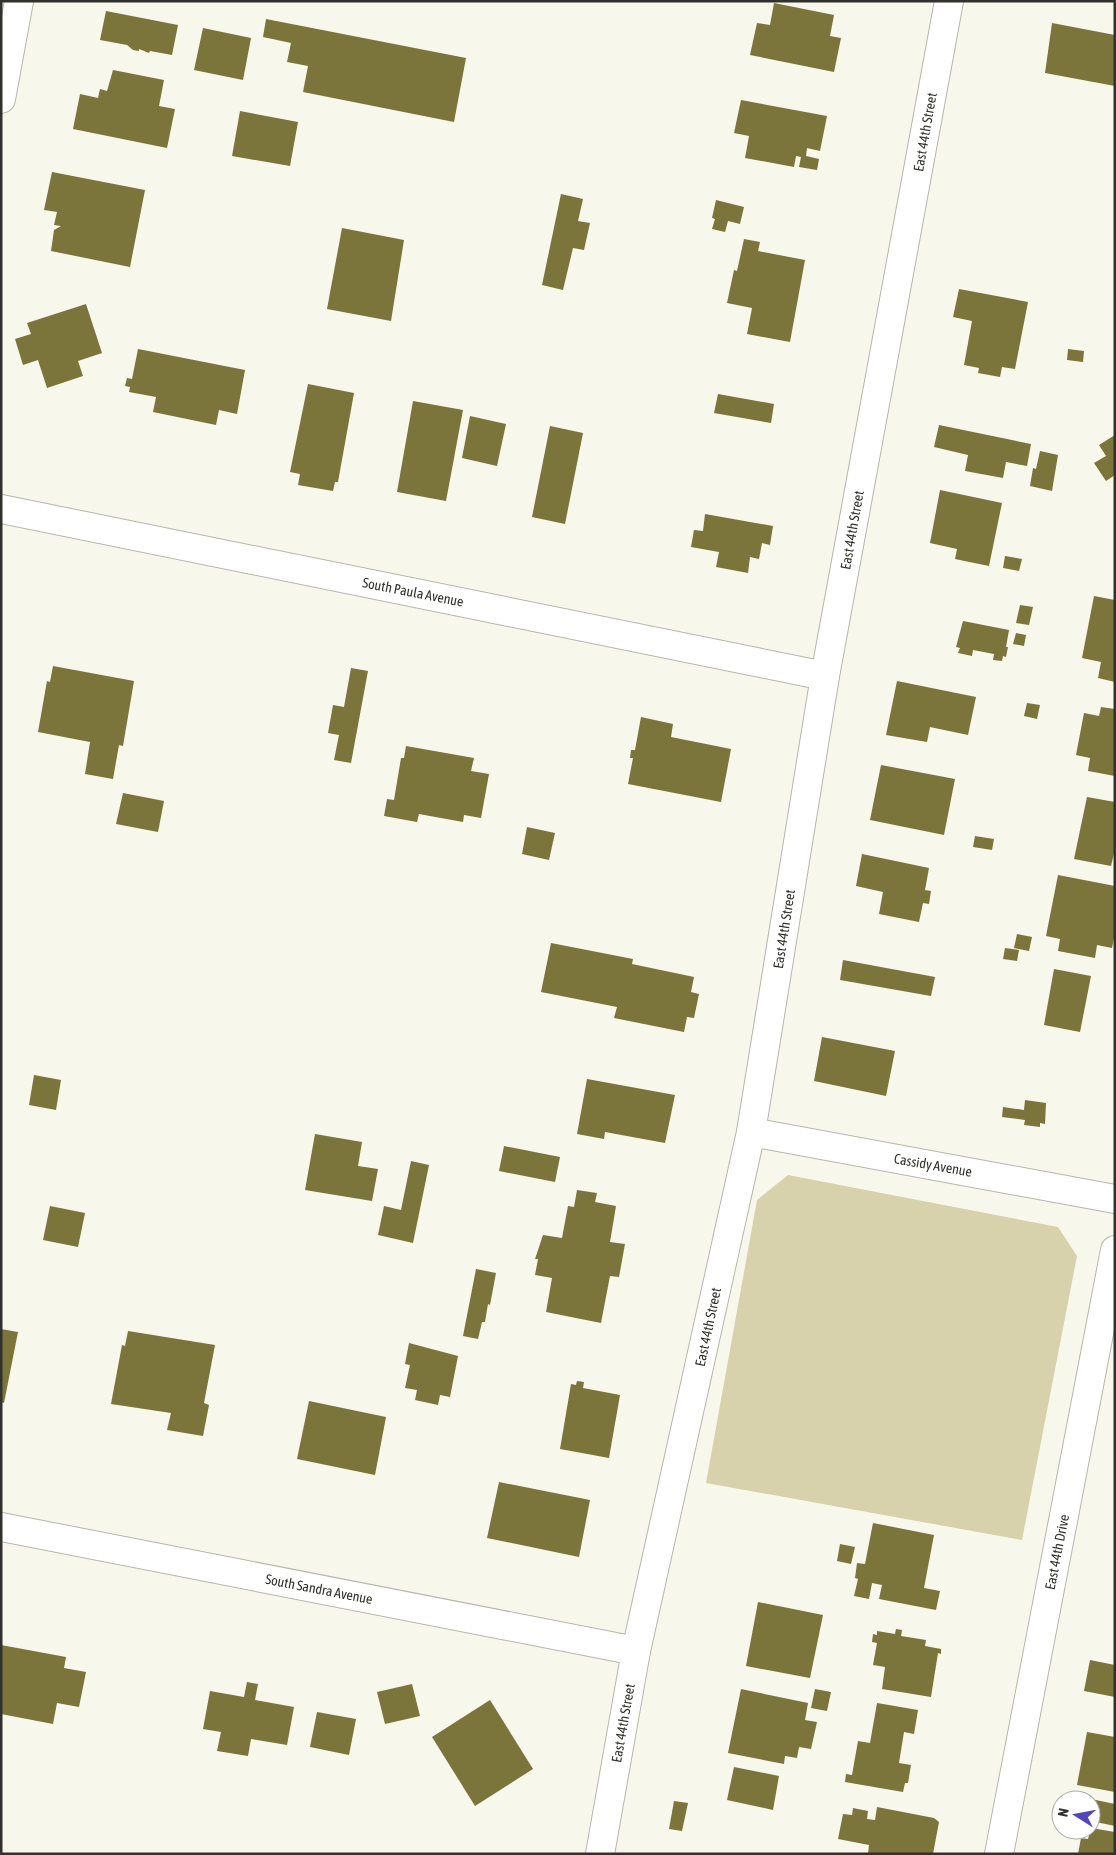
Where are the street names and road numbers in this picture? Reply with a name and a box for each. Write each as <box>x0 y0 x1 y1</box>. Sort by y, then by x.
street label: East 44th Street <box>910 91 940 173</box>
street label: East 44th Street <box>837 489 867 571</box>
street label: South Paula Avenue <box>361 574 465 610</box>
street label: East 44th Street <box>770 888 798 970</box>
street label: Cassidy Avenue <box>893 1150 973 1180</box>
street label: East 44th Street <box>692 1286 724 1368</box>
street label: East 44th Drive <box>1042 1513 1072 1591</box>
street label: South Sandra Avenue <box>264 1571 374 1607</box>
street label: East 44th Street <box>608 1682 638 1764</box>

